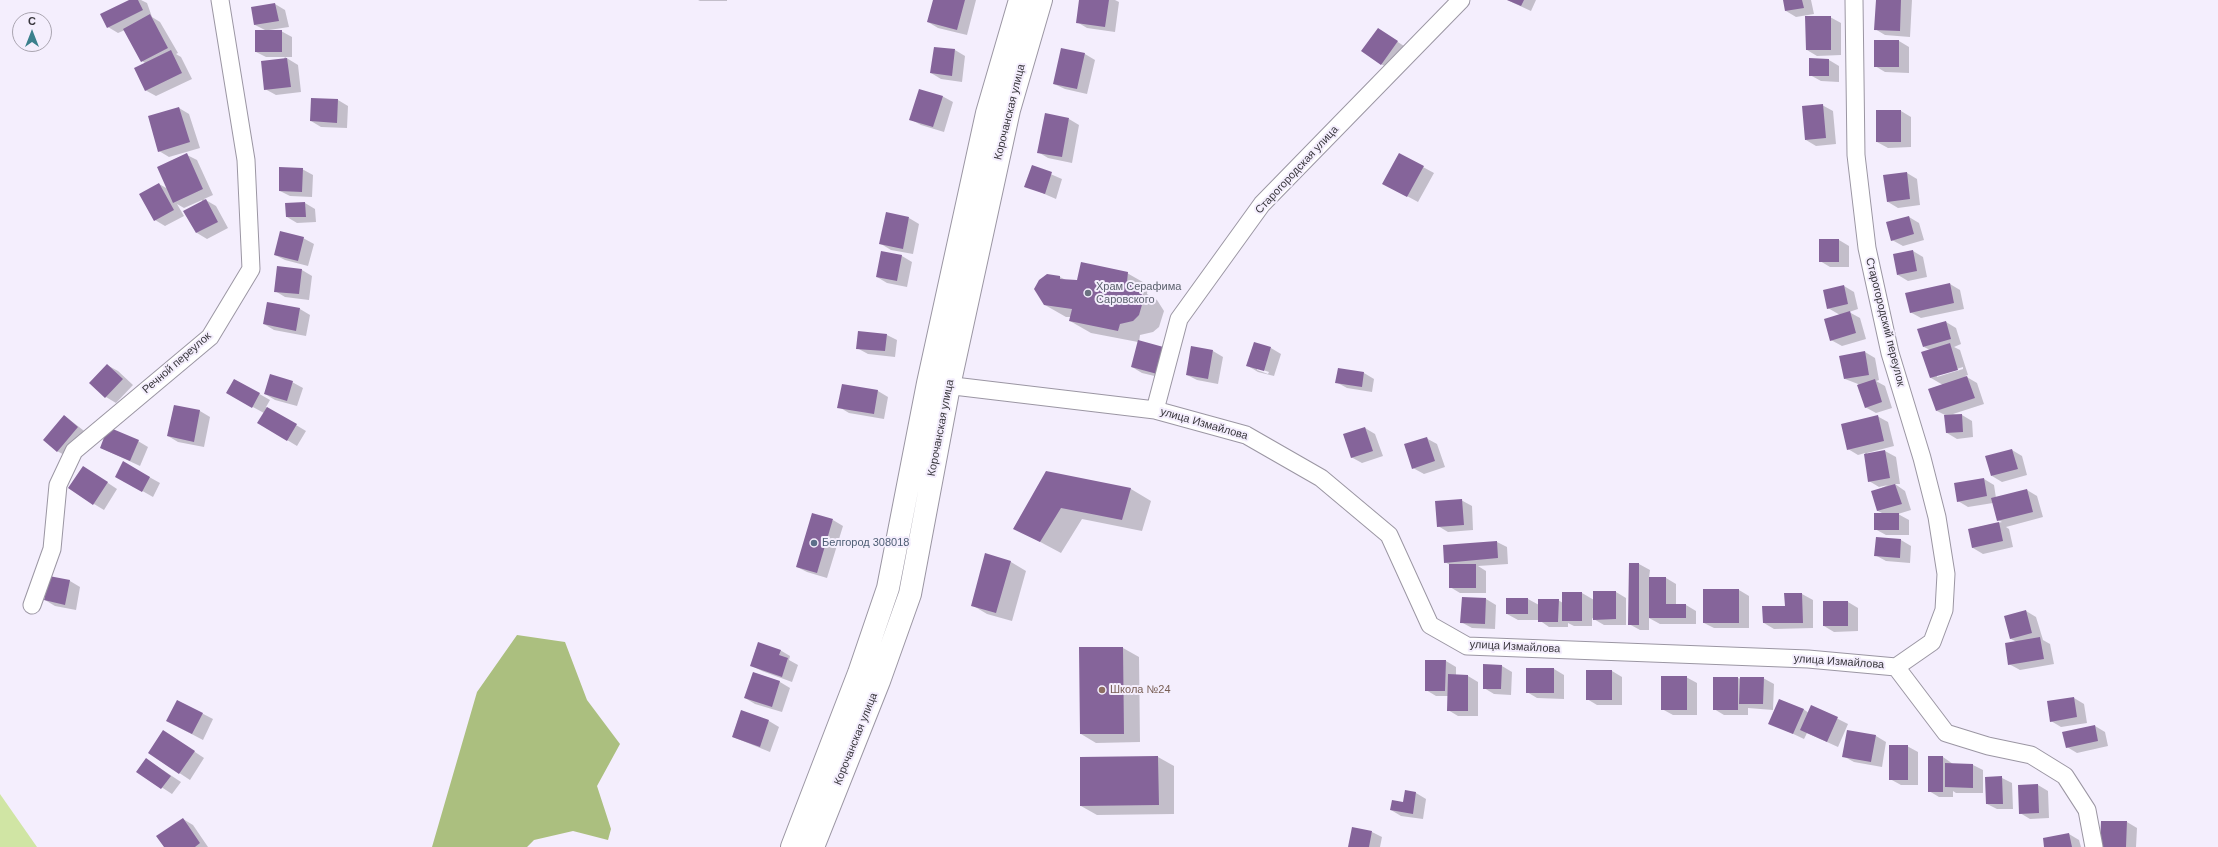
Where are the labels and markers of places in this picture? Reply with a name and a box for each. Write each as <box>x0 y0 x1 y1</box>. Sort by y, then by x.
place label: Храм Серафима Саровского <box>1096 280 1181 306</box>
marker: Храм Серафима Саровского <box>1083 288 1093 298</box>
place label: Белгород 308018 <box>822 536 909 550</box>
marker: Белгород 308018 <box>809 538 819 548</box>
place label: Школа №24 <box>1110 683 1171 697</box>
marker: Школа №24 <box>1097 685 1107 695</box>

